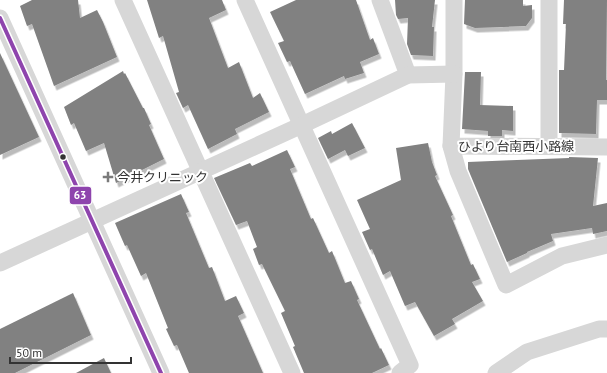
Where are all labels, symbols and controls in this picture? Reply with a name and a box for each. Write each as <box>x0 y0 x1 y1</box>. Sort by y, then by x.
street label: ひより台南西小路線 <box>458 138 574 155</box>
unlabelled marker <box>58 152 68 162</box>
place label: 今井クリニック <box>117 169 208 186</box>
marker: 今井クリニック <box>102 171 114 183</box>
line badge: 63 <box>69 186 92 205</box>
text: 63 <box>74 188 86 202</box>
scale bar <box>10 339 131 365</box>
text: 50 m <box>16 345 42 360</box>

